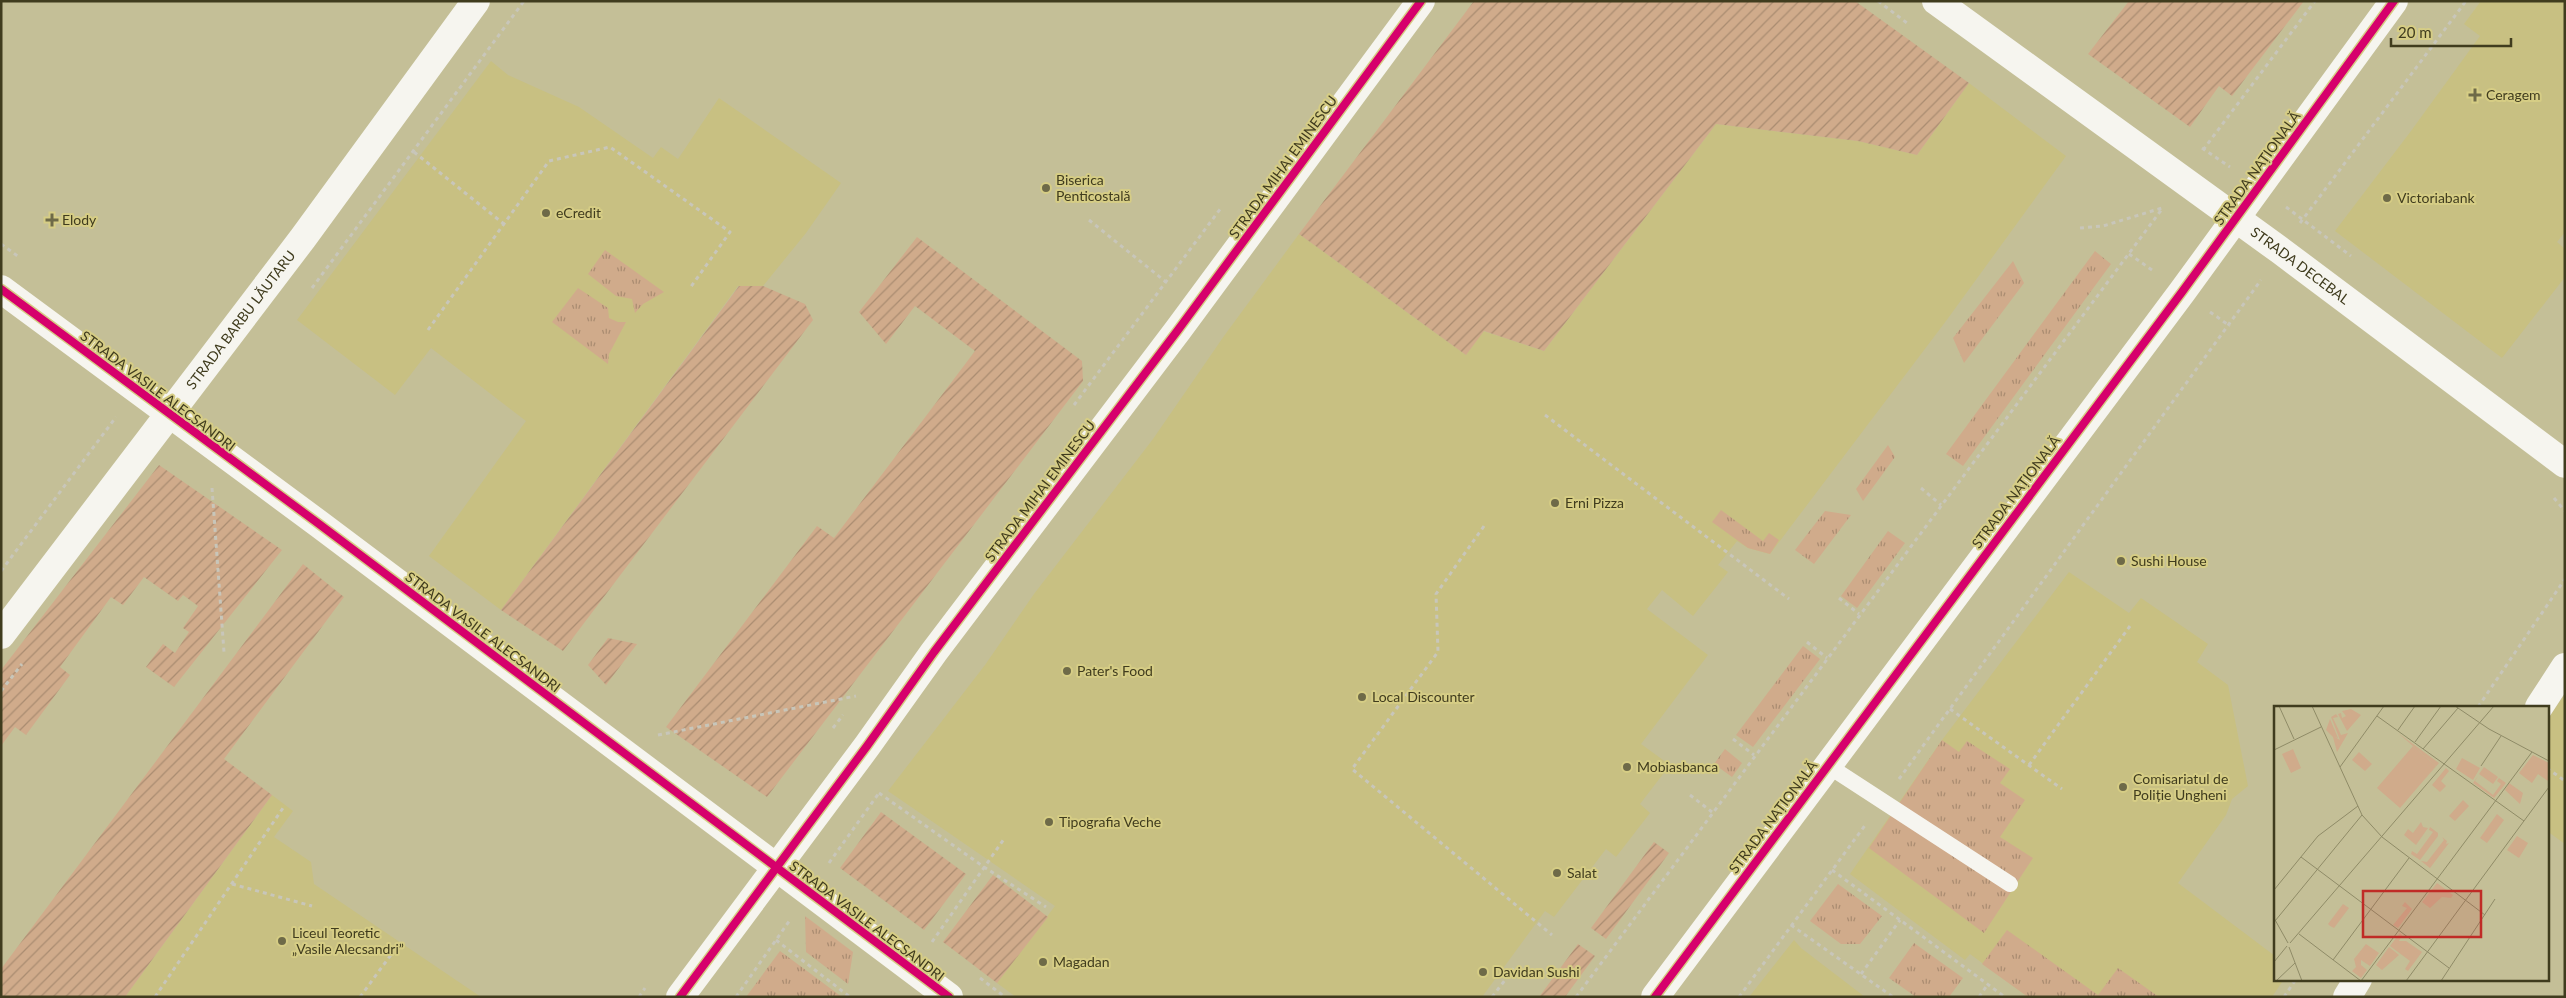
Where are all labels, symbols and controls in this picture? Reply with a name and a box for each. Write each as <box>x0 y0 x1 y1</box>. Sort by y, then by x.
scale bar <box>2391 15 2511 47</box>
text: 20 m <box>2398 23 2432 41</box>
place label: Ceragem <box>2486 86 2541 103</box>
marker: Ceragem <box>2468 88 2482 102</box>
street label: STRADA MIHAI EMINESCU <box>1225 92 1340 242</box>
street label: STRADA NAȚIONALĂ <box>2210 107 2304 228</box>
place label: Biserica Penticostală <box>1056 171 1131 204</box>
marker: Biserica Penticostală <box>1040 182 1052 194</box>
place label: Victoriabank <box>2397 189 2475 206</box>
marker: Victoriabank <box>2381 192 2393 204</box>
place label: eCredit <box>556 204 601 221</box>
marker: eCredit <box>540 207 552 219</box>
place label: Elody <box>62 211 97 228</box>
marker: Elody <box>46 214 58 226</box>
street label: STRADA DECEBAL <box>2248 223 2353 307</box>
street label: STRADA BARBU LĂUTARU <box>182 247 299 392</box>
street label: STRADA VASILE ALECSANDRI <box>78 327 239 454</box>
street label: STRADA MIHAI EMINESCU <box>981 417 1098 565</box>
street label: STRADA NAȚIONALĂ <box>1968 432 2064 551</box>
place label: Erni Pizza <box>1565 494 1624 511</box>
marker: Erni Pizza <box>1549 497 1561 509</box>
place label: Sushi House <box>2131 552 2207 569</box>
marker: Sushi House <box>2115 555 2127 567</box>
street label: STRADA VASILE ALECSANDRI <box>403 568 564 695</box>
place label: Pater's Food <box>1077 662 1153 679</box>
marker: Pater's Food <box>1061 665 1073 677</box>
place label: Local Discounter <box>1372 688 1475 705</box>
marker: Local Discounter <box>1356 691 1368 703</box>
inset map <box>2274 706 2548 980</box>
street label: STRADA NAȚIONALĂ <box>1725 757 1821 876</box>
place label: Mobiasbanca <box>1637 758 1718 775</box>
marker: Mobiasbanca <box>1621 761 1633 773</box>
place label: Comisariatul de Poliție Ungheni <box>2133 770 2228 803</box>
marker: Comisariatul de Poliție Ungheni <box>2117 781 2129 793</box>
place label: Tipografia Veche <box>1059 813 1161 830</box>
marker: Tipografia Veche <box>1043 816 1055 828</box>
street label: STRADA VASILE ALECSANDRI <box>787 857 948 984</box>
place label: Salat <box>1567 864 1597 881</box>
marker: Salat <box>1551 867 1563 879</box>
place label: Liceul Teoretic „Vasile Alecsandri” <box>292 924 404 957</box>
marker: Liceul Teoretic „Vasile Alecsandri” <box>276 935 288 947</box>
place label: Magadan <box>1053 953 1110 970</box>
marker: Magadan <box>1037 956 1049 968</box>
place label: Davidan Sushi <box>1493 963 1580 980</box>
marker: Davidan Sushi <box>1477 966 1489 978</box>

